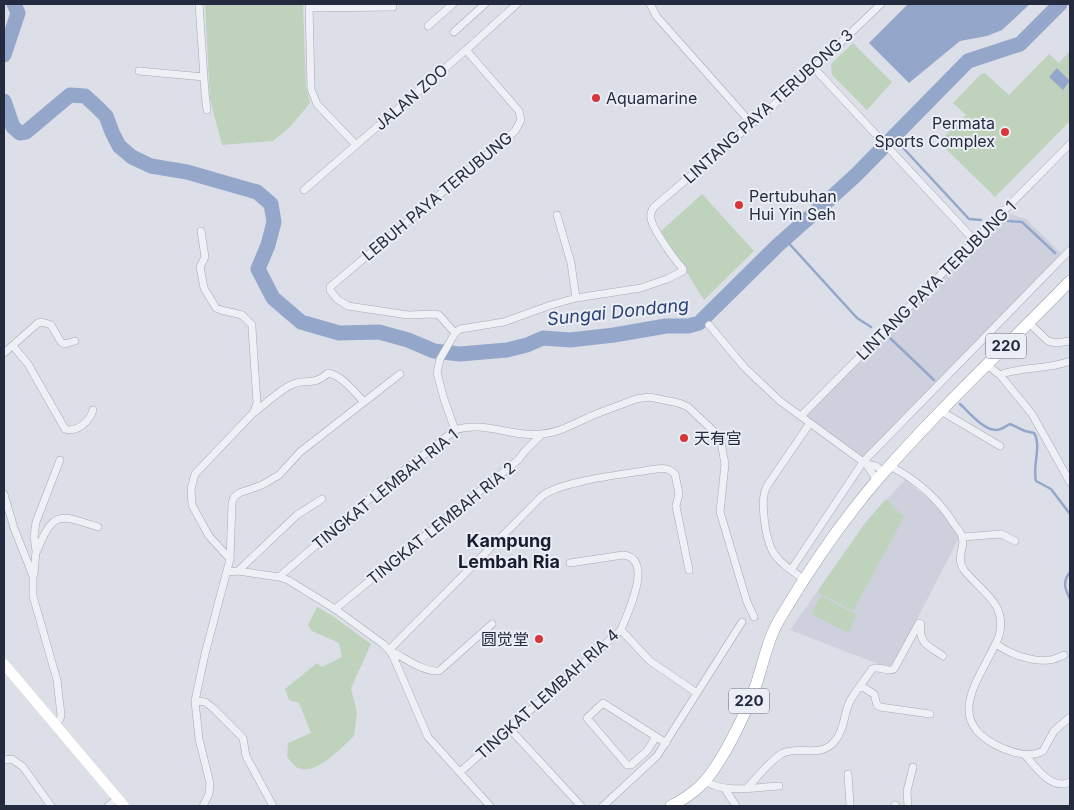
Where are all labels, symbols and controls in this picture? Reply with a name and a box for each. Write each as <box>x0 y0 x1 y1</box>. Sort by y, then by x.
street label: LINTANG PAYA TERUBONG 3 <box>679 25 857 187</box>
street label: JALAN ZOO <box>370 60 452 134</box>
place label: Aquamarine <box>606 88 697 108</box>
marker: Aquamarine <box>590 92 602 104</box>
place label: Permata Sports Complex <box>874 113 995 151</box>
marker: Permata Sports Complex <box>999 126 1011 138</box>
street label: LEBUH PAYA TERUBUNG <box>358 127 516 265</box>
place label: Pertubuhan Hui Yin Seh <box>749 186 837 224</box>
street label: LINTANG PAYA TERUBUNG 1 <box>852 196 1020 364</box>
marker: Pertubuhan Hui Yin Seh <box>733 199 745 211</box>
water label: Sungai Dondang <box>546 294 690 329</box>
road number: 220 <box>986 334 1026 358</box>
street label: TINGKAT LEMBAH RIA 1 <box>308 424 462 554</box>
place label: 天有宫 <box>694 428 742 448</box>
marker: 天有宫 <box>678 432 690 444</box>
street label: TINGKAT LEMBAH RIA 2 <box>363 457 519 589</box>
district label: Kampung Lembah Ria <box>458 530 560 572</box>
street label: TINGKAT LEMBAH RIA 4 <box>471 625 623 763</box>
place label: 圆觉堂 <box>481 629 529 649</box>
marker: 圆觉堂 <box>533 633 545 645</box>
road number: 220 <box>729 688 769 714</box>

